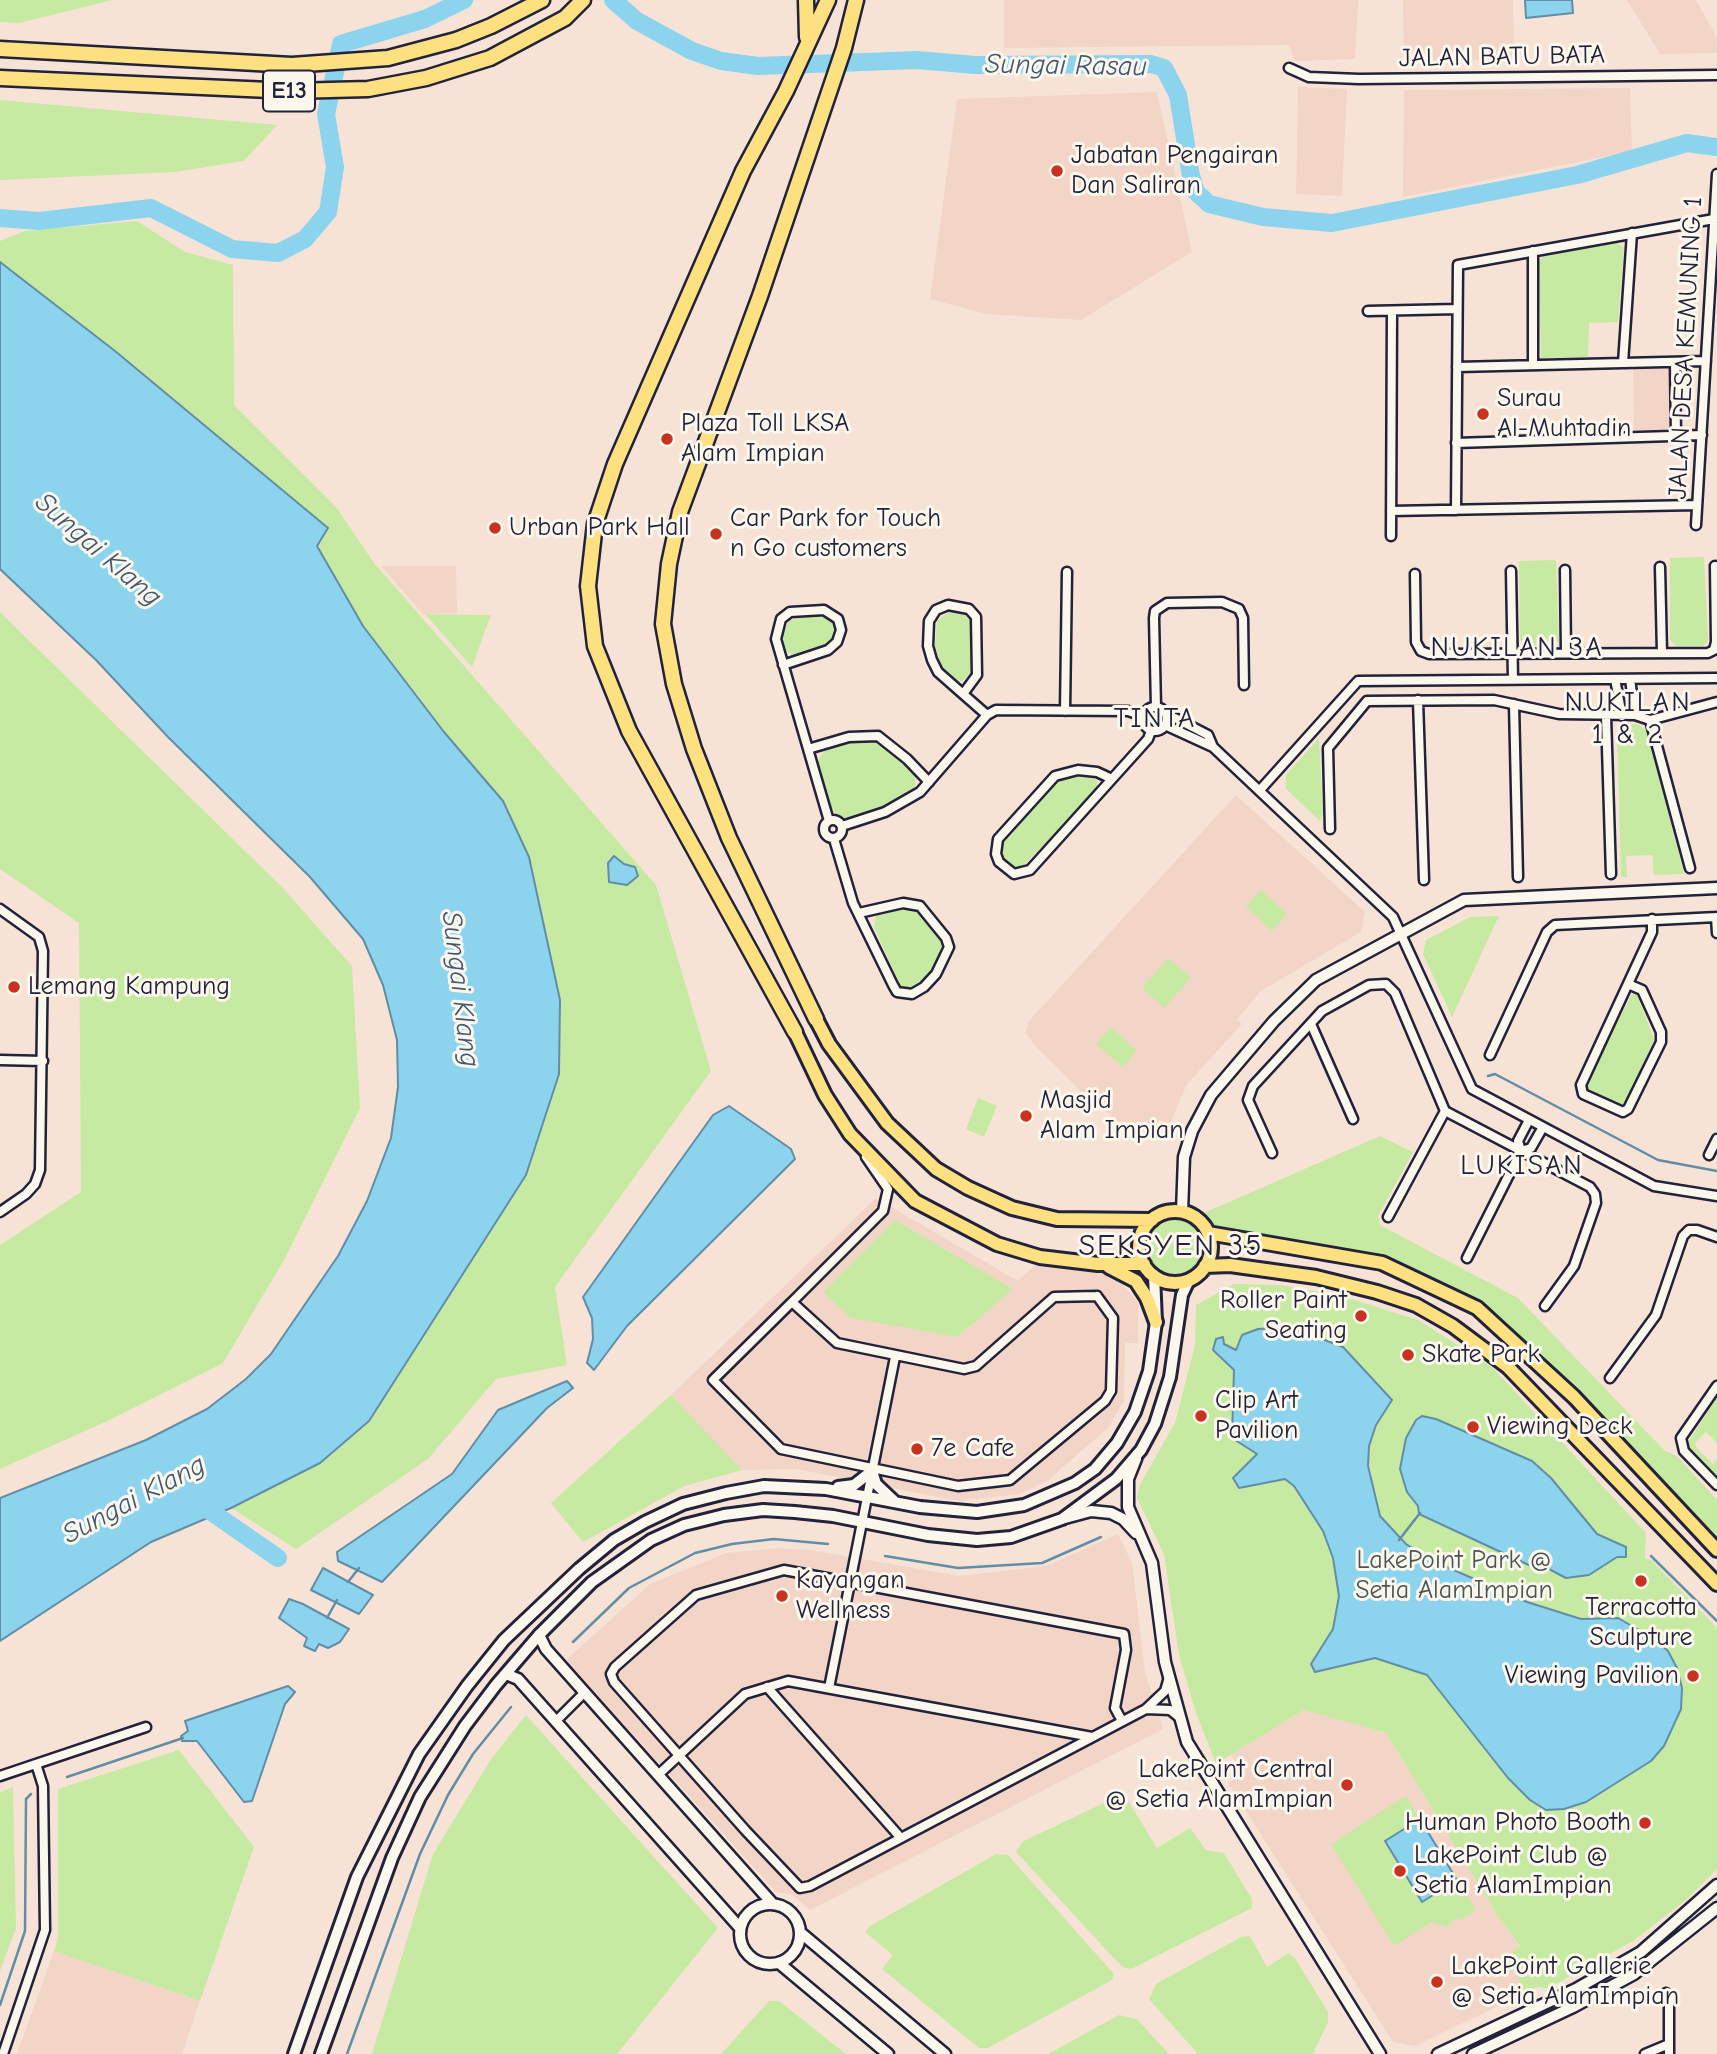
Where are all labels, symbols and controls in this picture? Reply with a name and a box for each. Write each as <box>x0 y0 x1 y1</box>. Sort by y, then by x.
street label: JALAN BATU BATA <box>1399 40 1605 74</box>
water label: Sungai Rasau <box>985 48 1147 84</box>
road number: E13 <box>263 70 315 112</box>
place label: Jabatan Pengairan Dan Saliran <box>1071 140 1278 202</box>
marker: Jabatan Pengairan Dan Saliran <box>1049 163 1065 179</box>
street label: JALAN DESA KEMUNING 1 <box>1662 196 1710 500</box>
place label: Surau Al-Muhtadin <box>1497 383 1631 444</box>
marker: Surau Al-Muhtadin <box>1475 406 1491 422</box>
place label: Plaza Toll LKSA Alam Impian <box>681 408 849 470</box>
marker: Plaza Toll LKSA Alam Impian <box>659 431 675 447</box>
water label: Sungai Klang <box>28 486 168 614</box>
place label: Car Park for Touch n Go customers <box>730 503 941 564</box>
place label: Urban Park Hall <box>509 512 690 544</box>
marker: Urban Park Hall <box>487 520 503 536</box>
marker: Car Park for Touch n Go customers <box>708 526 724 542</box>
district label: NUKILAN 3A <box>1432 631 1602 665</box>
district label: NUKILAN 1 & 2 <box>1565 686 1691 752</box>
district label: TINTA <box>1114 702 1196 736</box>
water label: Sungai Klang <box>434 909 486 1069</box>
place label: Lemang Kampung <box>28 971 230 1003</box>
marker: Lemang Kampung <box>6 979 22 995</box>
place label: Masjid Alam Impian <box>1040 1085 1184 1146</box>
marker: Masjid Alam Impian <box>1018 1108 1034 1124</box>
district label: LUKISAN <box>1461 1149 1583 1183</box>
district label: SEKSYEN 35 <box>1080 1229 1262 1265</box>
place label: Roller Paint Seating <box>1220 1285 1347 1346</box>
marker: Roller Paint Seating <box>1353 1308 1369 1324</box>
place label: Skate Park <box>1422 1339 1540 1371</box>
marker: Skate Park <box>1400 1347 1416 1363</box>
place label: Clip Art Pavilion <box>1215 1385 1298 1446</box>
marker: Clip Art Pavilion <box>1193 1408 1209 1424</box>
place label: Viewing Deck <box>1487 1411 1633 1443</box>
marker: Viewing Deck <box>1465 1419 1481 1435</box>
place label: 7e Cafe <box>931 1433 1014 1465</box>
marker: 7e Cafe <box>909 1441 925 1457</box>
water label: Sungai Klang <box>57 1448 211 1552</box>
park label: LakePoint Park @ Setia AlamImpian <box>1355 1545 1553 1606</box>
place label: Kayangan Wellness <box>796 1565 905 1626</box>
marker: Terracotta Sculpture <box>1633 1573 1649 1589</box>
marker: Kayangan Wellness <box>774 1588 790 1604</box>
place label: Terracotta Sculpture <box>1585 1592 1697 1654</box>
place label: Viewing Pavilion <box>1504 1660 1679 1692</box>
marker: Viewing Pavilion <box>1685 1668 1701 1684</box>
place label: LakePoint Central @ Setia AlamImpian <box>1105 1754 1333 1816</box>
marker: LakePoint Central @ Setia AlamImpian <box>1339 1777 1355 1793</box>
place label: Human Photo Booth <box>1405 1807 1631 1839</box>
marker: Human Photo Booth <box>1637 1815 1653 1831</box>
place label: LakePoint Club @ Setia AlamImpian <box>1414 1840 1612 1902</box>
marker: LakePoint Club @ Setia AlamImpian <box>1392 1863 1408 1879</box>
place label: LakePoint Gallerie @ Setia AlamImpian <box>1451 1951 1679 2012</box>
marker: LakePoint Gallerie @ Setia AlamImpian <box>1429 1974 1445 1990</box>

